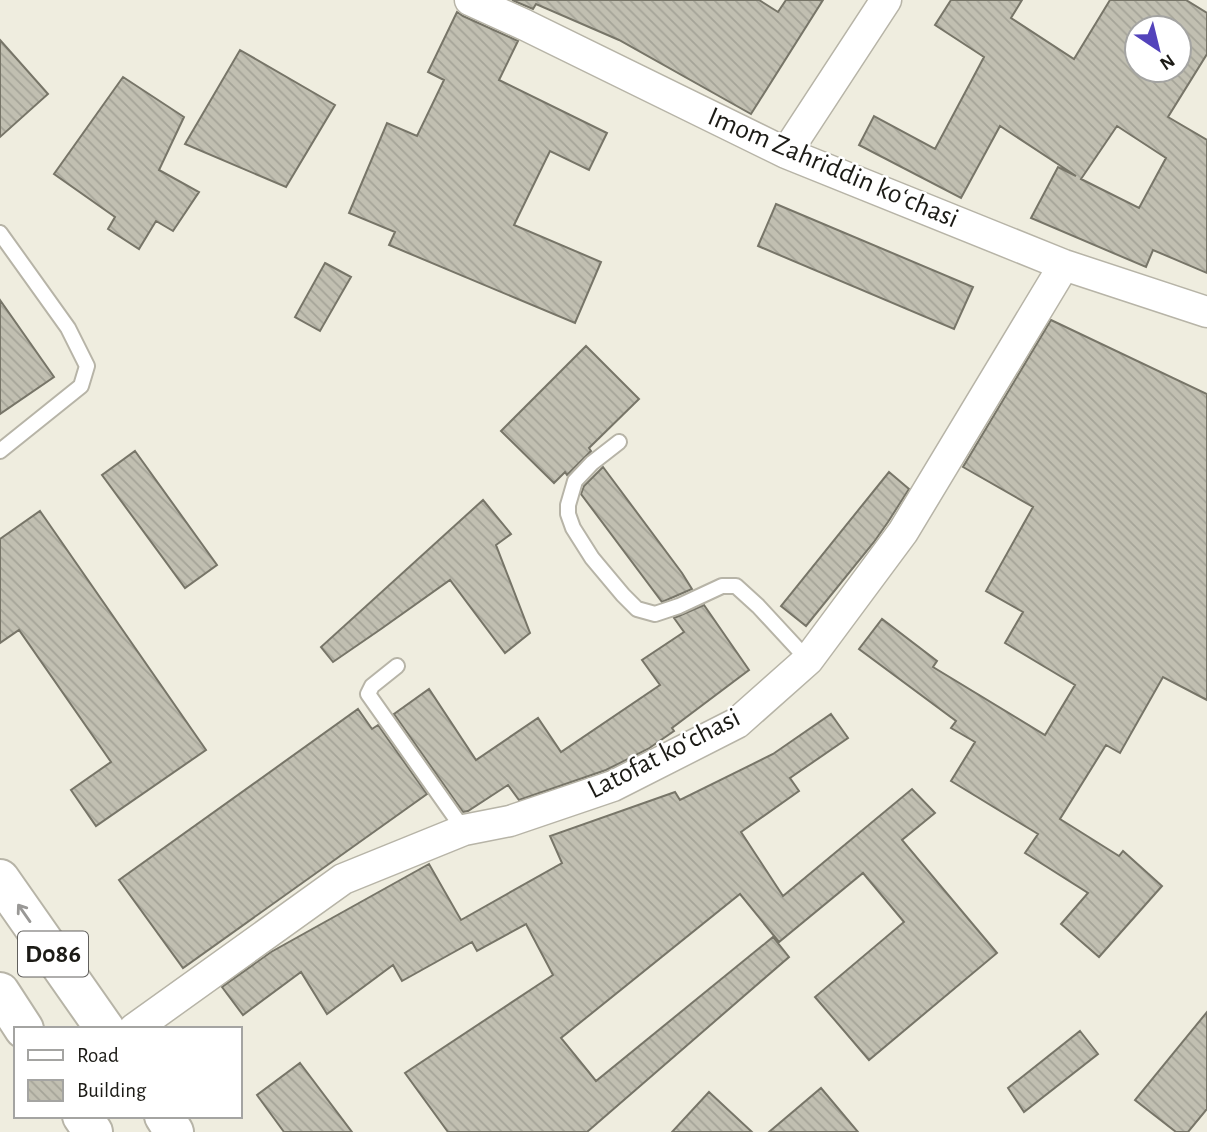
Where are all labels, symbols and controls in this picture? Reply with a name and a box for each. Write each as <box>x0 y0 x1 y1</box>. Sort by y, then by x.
north arrow <box>1123 14 1193 84</box>
text: N <box>1156 50 1178 73</box>
street label: Imom Zahriddin koʻchasi <box>704 103 962 233</box>
street label: Latofat koʻchasi <box>583 704 745 804</box>
one-way arrow <box>17 904 31 923</box>
road number: D086 <box>18 931 88 976</box>
legend <box>14 1027 242 1118</box>
text: Road <box>77 1045 119 1066</box>
text: Building <box>77 1080 147 1101</box>

